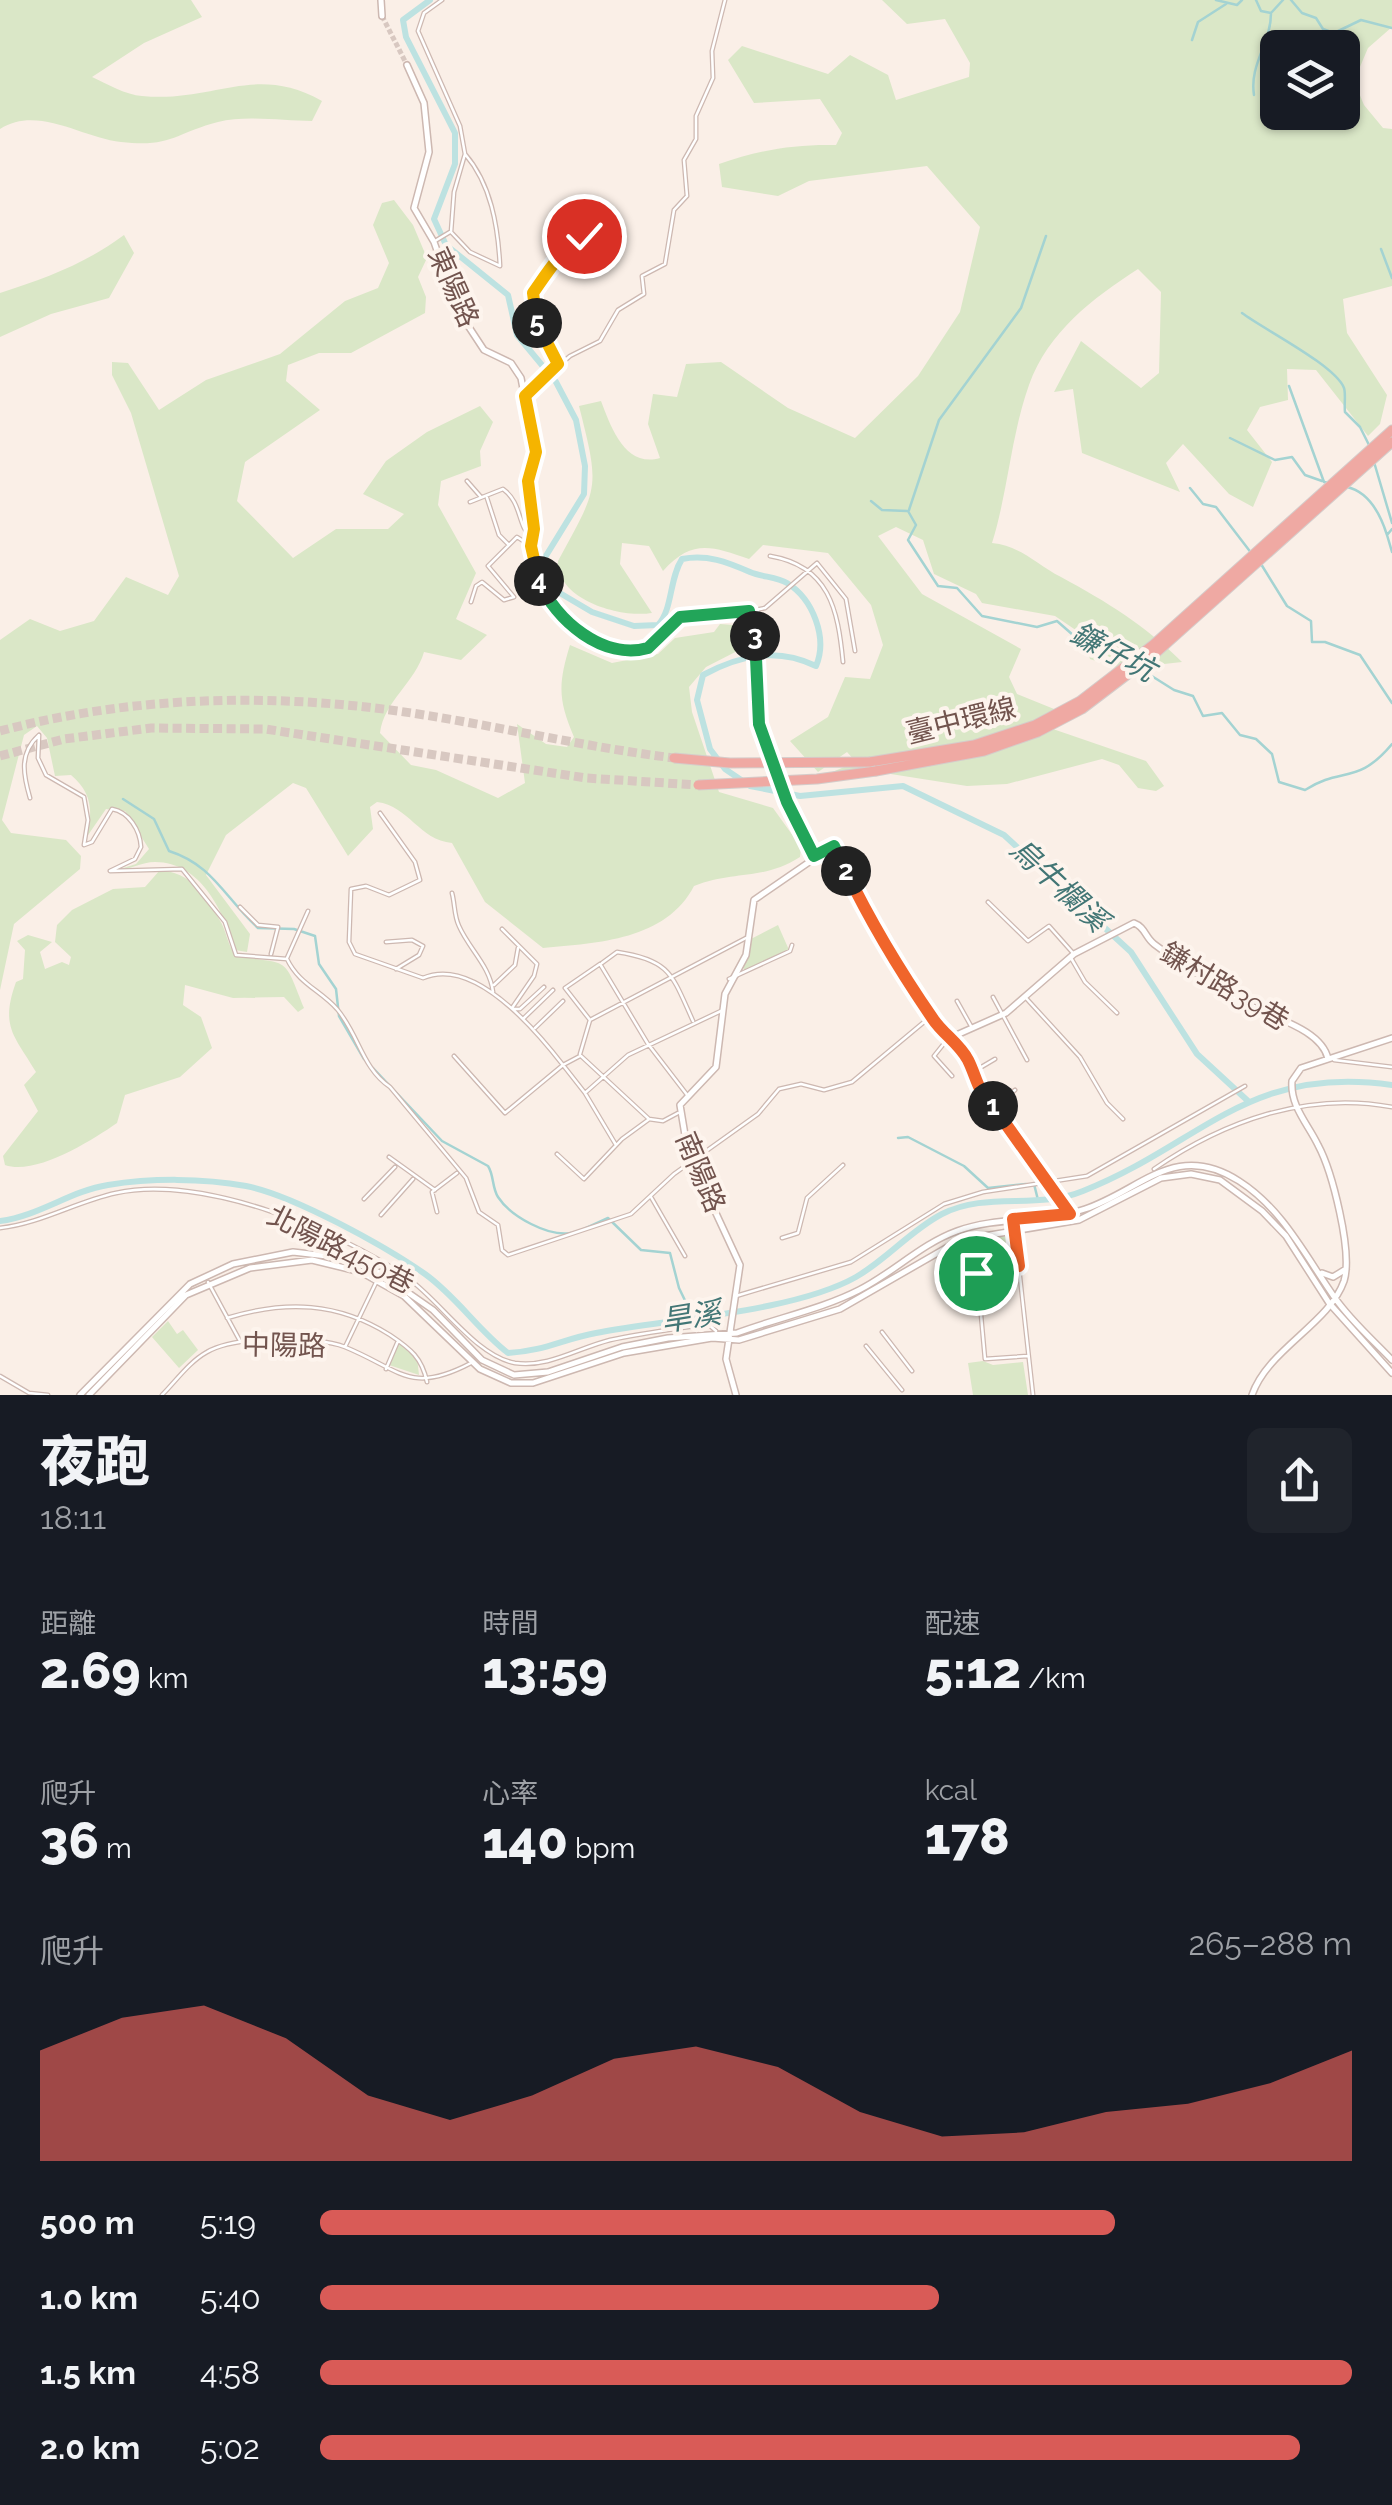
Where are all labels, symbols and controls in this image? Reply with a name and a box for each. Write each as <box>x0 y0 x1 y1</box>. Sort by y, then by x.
map controls <box>1260 30 1360 130</box>
button: layers <box>1260 30 1360 130</box>
pin <box>542 194 627 279</box>
icon: check <box>557 209 612 264</box>
street label: 東陽路 <box>421 242 486 332</box>
pin: 5 <box>512 298 562 348</box>
text: 5 <box>529 306 545 339</box>
pin: 4 <box>514 556 564 606</box>
text: 4 <box>531 564 547 597</box>
pin: 3 <box>730 611 780 661</box>
water label: 鐮仔坑 <box>1065 615 1165 690</box>
text: 3 <box>747 619 763 652</box>
street label: 臺中環線 <box>903 691 1019 750</box>
water label: 烏牛欄溪 <box>1004 831 1118 941</box>
pin: 2 <box>821 846 871 896</box>
text: 2 <box>838 854 854 887</box>
street label: 鎌村路39巷 <box>1155 935 1295 1037</box>
pin: 1 <box>968 1081 1018 1131</box>
text: 1 <box>986 1089 1000 1122</box>
street label: 南陽路 <box>669 1127 732 1217</box>
street label: 北陽路450巷 <box>262 1198 419 1300</box>
pin <box>934 1231 1019 1316</box>
icon: arrive <box>949 1246 1004 1301</box>
water label: 旱溪 <box>659 1294 727 1338</box>
street label: 中陽路 <box>242 1328 326 1363</box>
button: share <box>1247 1428 1352 1533</box>
text: 夜跑 <box>40 1429 150 1494</box>
text: 18:11 <box>40 1499 106 1536</box>
text: 距離 <box>40 1607 96 1640</box>
text: 時間 <box>482 1607 538 1640</box>
text: 配速 <box>925 1607 981 1640</box>
text: 2.69 <box>40 1641 141 1700</box>
text: 13:59 <box>482 1641 608 1700</box>
text: 5:12 <box>925 1641 1021 1700</box>
text: km <box>141 1662 189 1695</box>
text: /km <box>1021 1662 1086 1695</box>
text: kcal <box>925 1774 977 1807</box>
text: 爬升 <box>40 1777 96 1810</box>
text: 心率 <box>482 1777 538 1810</box>
text: 178 <box>925 1807 1010 1866</box>
text: 36 <box>40 1811 99 1870</box>
text: 140 <box>482 1811 568 1870</box>
text: m <box>99 1832 132 1865</box>
text: bpm <box>568 1832 635 1865</box>
text: 265–288 m <box>1188 1925 1352 1962</box>
text: 爬升 <box>40 1932 104 1969</box>
text: 500 m <box>40 2204 135 2241</box>
text: 5:19 <box>200 2204 256 2241</box>
text: 1.0 km <box>40 2279 138 2316</box>
text: 5:40 <box>200 2279 261 2316</box>
text: 1.5 km <box>40 2354 136 2391</box>
text: 4:58 <box>200 2354 260 2391</box>
text: 2.0 km <box>40 2429 140 2466</box>
text: 5:02 <box>200 2429 260 2466</box>

